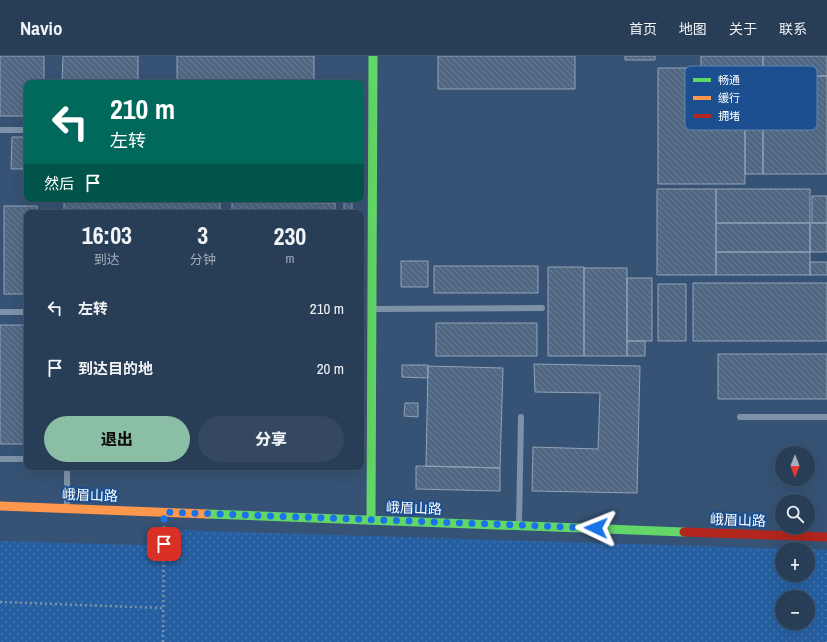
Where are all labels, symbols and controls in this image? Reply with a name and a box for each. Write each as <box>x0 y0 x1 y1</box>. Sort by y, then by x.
text: Navio <box>20 15 62 41</box>
text: 首页 <box>629 20 657 38</box>
text: 地图 <box>679 20 707 38</box>
text: 关于 <box>729 20 757 38</box>
text: 联系 <box>779 20 807 38</box>
legend <box>685 66 817 130</box>
text: 畅通 <box>718 73 740 87</box>
text: 210 m <box>110 90 175 128</box>
text: 缓行 <box>718 91 740 105</box>
icon: left <box>44 96 96 148</box>
text: 拥堵 <box>718 109 740 123</box>
text: 左转 <box>110 128 146 153</box>
icon: arrive <box>82 172 104 194</box>
text: 然后 <box>44 173 74 194</box>
text: 16:03 <box>82 219 132 251</box>
text: 3 <box>197 219 208 251</box>
text: 230 <box>273 220 306 252</box>
text: m <box>285 250 294 267</box>
text: 到达 <box>94 251 120 268</box>
text: 分钟 <box>190 251 216 268</box>
icon: left <box>44 297 66 319</box>
text: 左转 <box>78 298 108 319</box>
text: 210 m <box>310 298 344 319</box>
icon: arrive <box>44 357 66 379</box>
text: 到达目的地 <box>78 358 153 379</box>
text: 20 m <box>317 358 344 379</box>
button: 退出 <box>44 416 190 462</box>
button: 分享 <box>198 416 344 462</box>
north arrow <box>775 446 815 486</box>
map controls <box>775 446 815 630</box>
street label: 峨眉山路 <box>62 485 118 505</box>
button: search <box>775 494 815 534</box>
street label: 峨眉山路 <box>386 498 442 518</box>
position arrow <box>575 507 617 549</box>
street label: 峨眉山路 <box>710 510 766 530</box>
pin <box>147 527 181 561</box>
icon: arrive <box>153 533 175 555</box>
button: + <box>775 542 815 582</box>
button: − <box>775 590 815 630</box>

